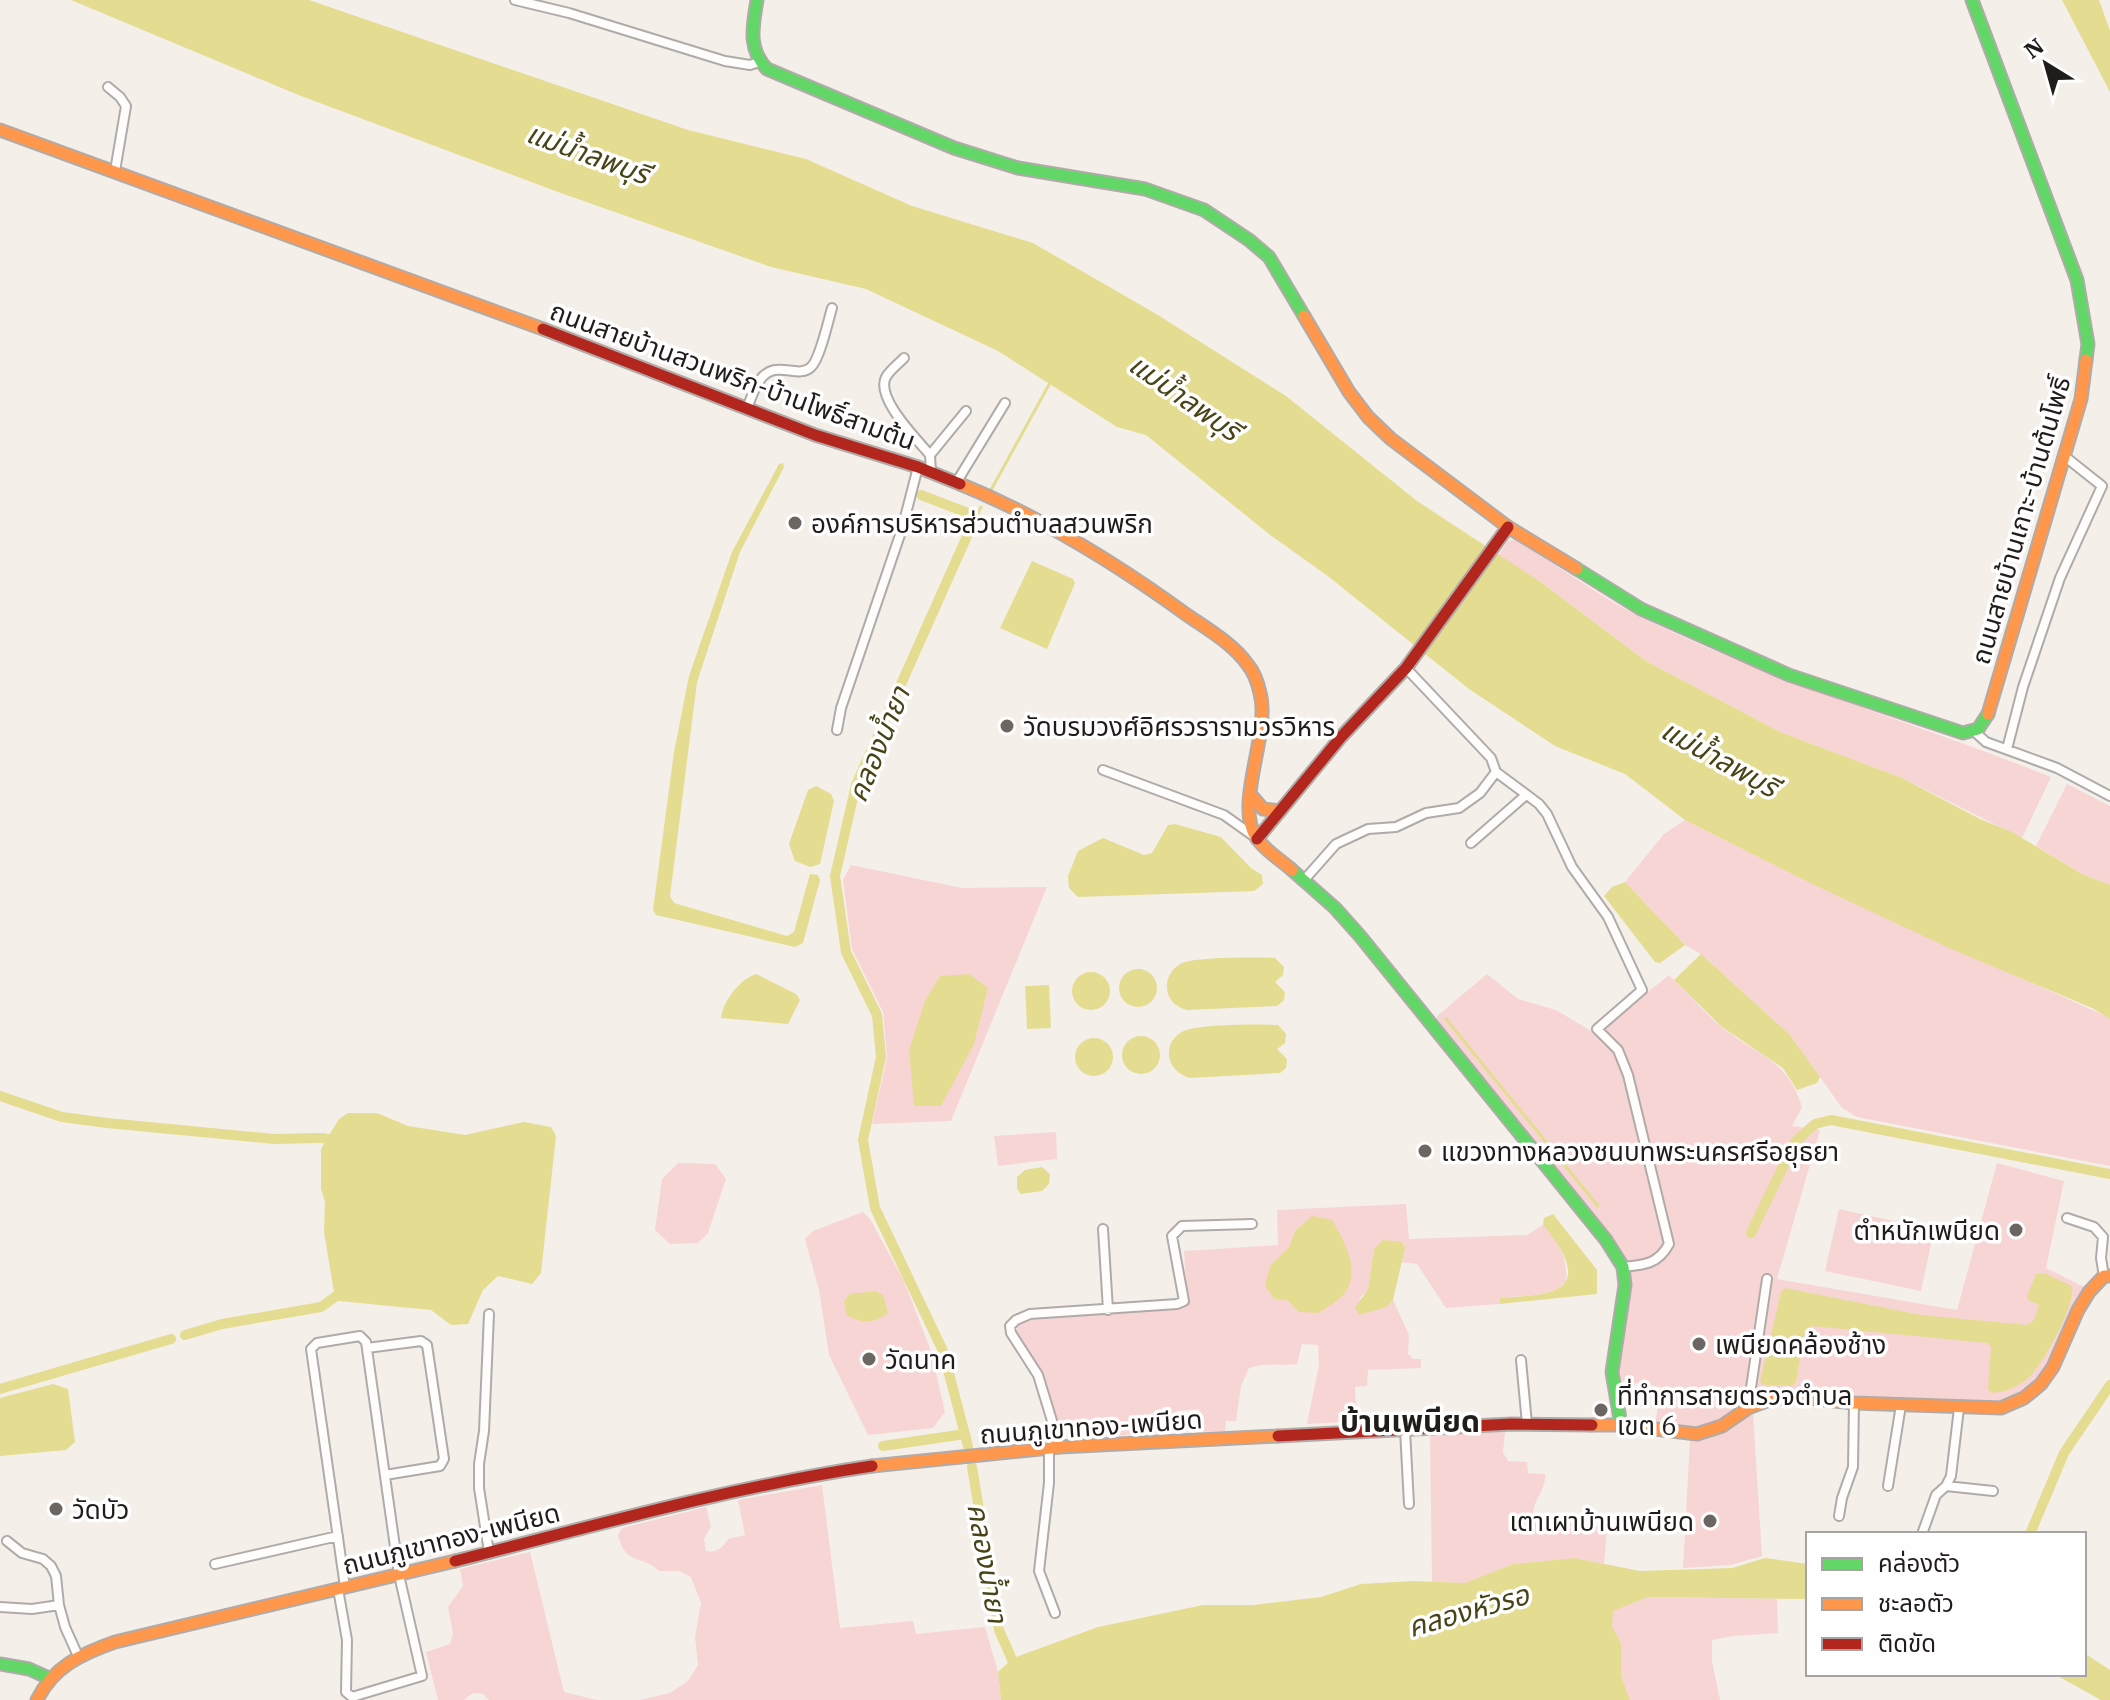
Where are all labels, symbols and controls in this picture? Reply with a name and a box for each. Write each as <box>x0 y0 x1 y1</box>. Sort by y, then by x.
north arrow <box>2006 24 2086 104</box>
text: N <box>2018 31 2049 64</box>
water label: แม่น้ำลพบุรี <box>522 114 659 194</box>
street label: ถนนสายบ้านสวนพริก-บ้านโพธิ์สามต้น <box>546 293 920 457</box>
water label: แม่น้ำลพบุรี <box>1122 345 1252 452</box>
street label: ถนนสายบ้านเกาะ-บ้านต้นโพธิ์ <box>1963 372 2078 668</box>
place label: องค์การบริหารส่วนตำบลสวนพริก <box>811 506 1153 540</box>
marker: องค์การบริหารส่วนตำบลสวนพริก <box>786 514 804 532</box>
water label: คลองน้ำยา <box>838 680 918 807</box>
place label: วัดบรมวงศ์อิศรวรารามวรวิหาร <box>1023 709 1335 743</box>
water label: แม่น้ำลพบุรี <box>1655 711 1789 808</box>
marker: วัดบรมวงศ์อิศรวรารามวรวิหาร <box>998 717 1016 735</box>
place label: แขวงทางหลวงชนบทพระนครศรีอยุธยา <box>1441 1134 1839 1168</box>
marker: แขวงทางหลวงชนบทพระนครศรีอยุธยา <box>1416 1142 1434 1160</box>
place label: ตำหนักเพนียด <box>1853 1213 2000 1247</box>
marker: ตำหนักเพนียด <box>2007 1221 2025 1239</box>
place label: เพนียดคล้องช้าง <box>1715 1327 1886 1361</box>
marker: เพนียดคล้องช้าง <box>1690 1335 1708 1353</box>
place label: วัดนาค <box>885 1342 956 1376</box>
marker: วัดนาค <box>860 1350 878 1368</box>
place label: ที่ทำการสายตรวจตำบล เขต 6 <box>1617 1378 1852 1442</box>
street label: ถนนภูเขาทอง-เพนียด <box>979 1401 1203 1451</box>
district label: บ้านเพนียด <box>1340 1401 1480 1440</box>
marker: ที่ทำการสายตรวจตำบล เขต 6 <box>1592 1401 1610 1419</box>
place label: วัดบัว <box>72 1492 129 1526</box>
street label: ถนนภูเขาทอง-เพนียด <box>339 1495 563 1581</box>
marker: วัดบัว <box>47 1500 65 1518</box>
water label: คลองน้ำยา <box>959 1500 1017 1627</box>
place label: เตาเผาบ้านเพนียด <box>1510 1504 1694 1538</box>
marker: เตาเผาบ้านเพนียด <box>1701 1512 1719 1530</box>
legend <box>1806 1532 2086 1676</box>
text: คล่องตัว <box>1878 1547 1960 1579</box>
water label: คลองหัวรอ <box>1403 1575 1534 1645</box>
text: ชะลอตัว <box>1878 1587 1954 1619</box>
text: ติดขัด <box>1878 1627 1936 1659</box>

